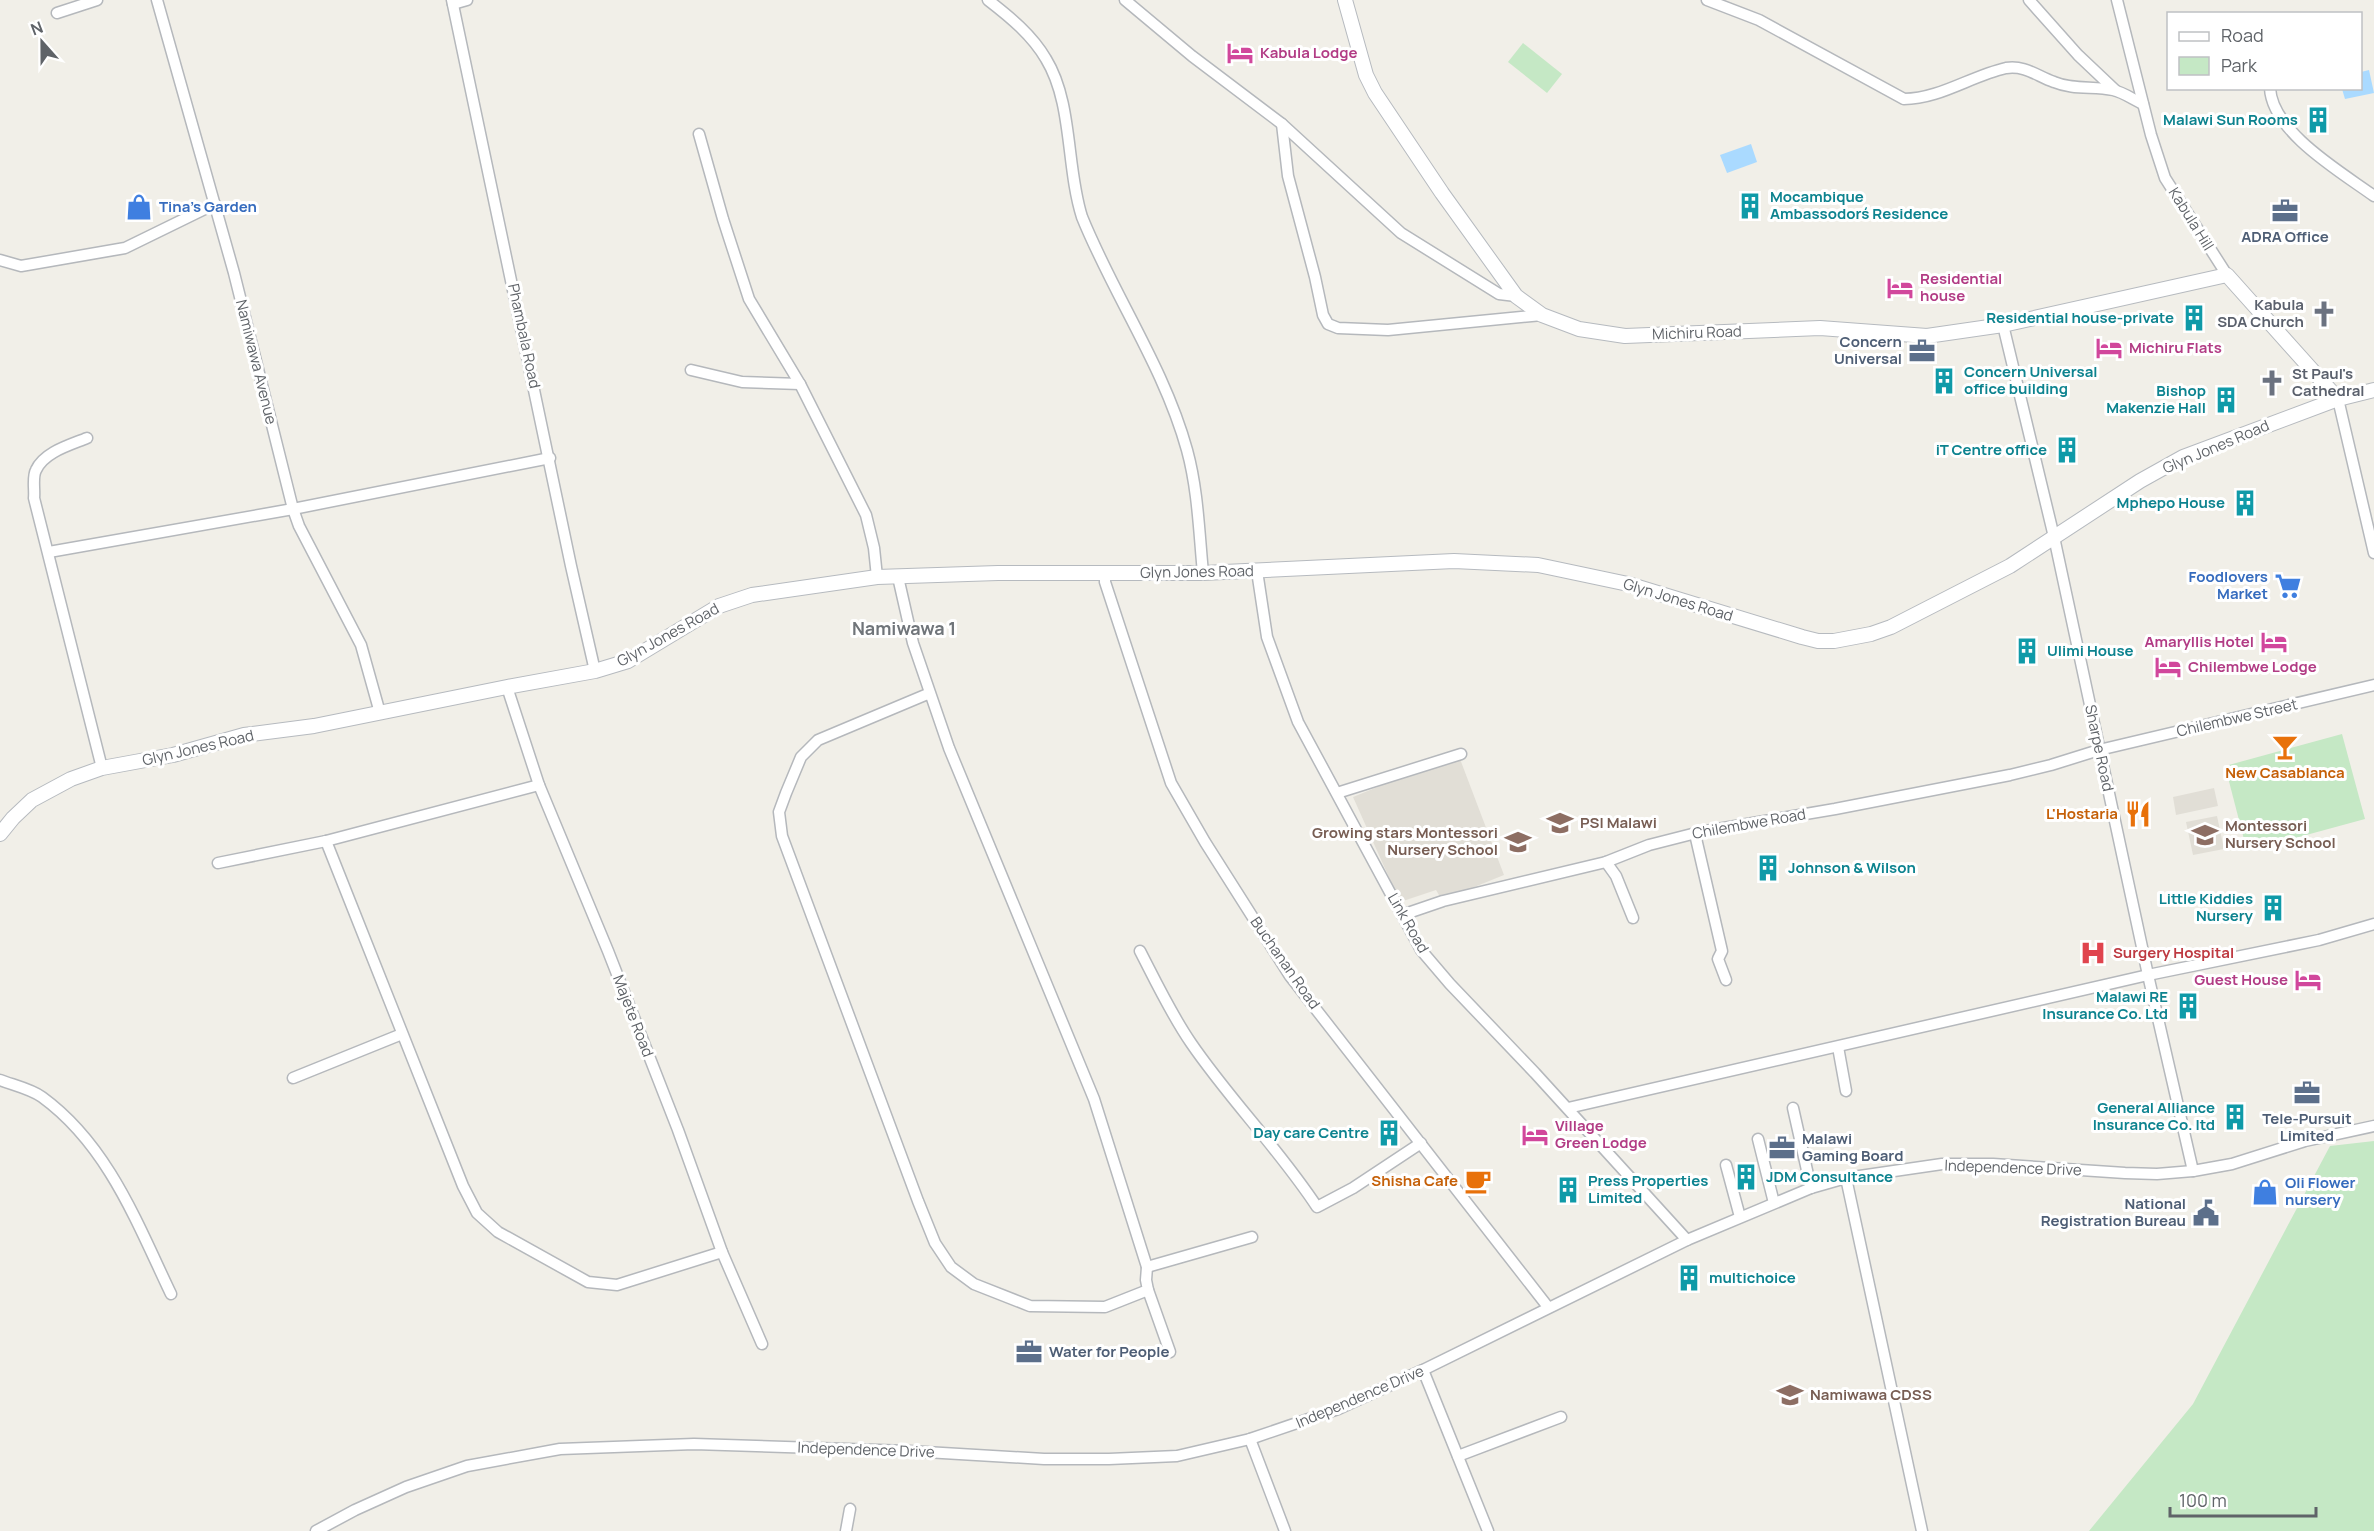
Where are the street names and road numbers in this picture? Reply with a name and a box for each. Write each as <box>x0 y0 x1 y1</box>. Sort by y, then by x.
street label: Kabula Hill <box>2164 183 2219 254</box>
street label: Phambala Road <box>503 282 546 390</box>
street label: Namiwawa Avenue <box>231 297 282 427</box>
street label: Michiru Road <box>1652 320 1742 345</box>
street label: Glyn Jones Road <box>2159 415 2272 478</box>
street label: Glyn Jones Road <box>1140 560 1254 583</box>
street label: Glyn Jones Road <box>1621 573 1736 626</box>
street label: Glyn Jones Road <box>613 598 723 671</box>
street label: Chilembwe Street <box>2174 693 2299 742</box>
street label: Sharpe Road <box>2080 703 2119 793</box>
street label: Glyn Jones Road <box>140 724 256 771</box>
street label: Chilembwe Road <box>1690 803 1807 844</box>
street label: Link Road <box>1383 889 1434 957</box>
street label: Buchanan Road <box>1246 912 1325 1013</box>
street label: Majete Road <box>608 972 659 1060</box>
street label: Independence Drive <box>1944 1155 2082 1180</box>
street label: Independence Drive <box>1293 1360 1427 1433</box>
street label: Independence Drive <box>797 1437 935 1462</box>

